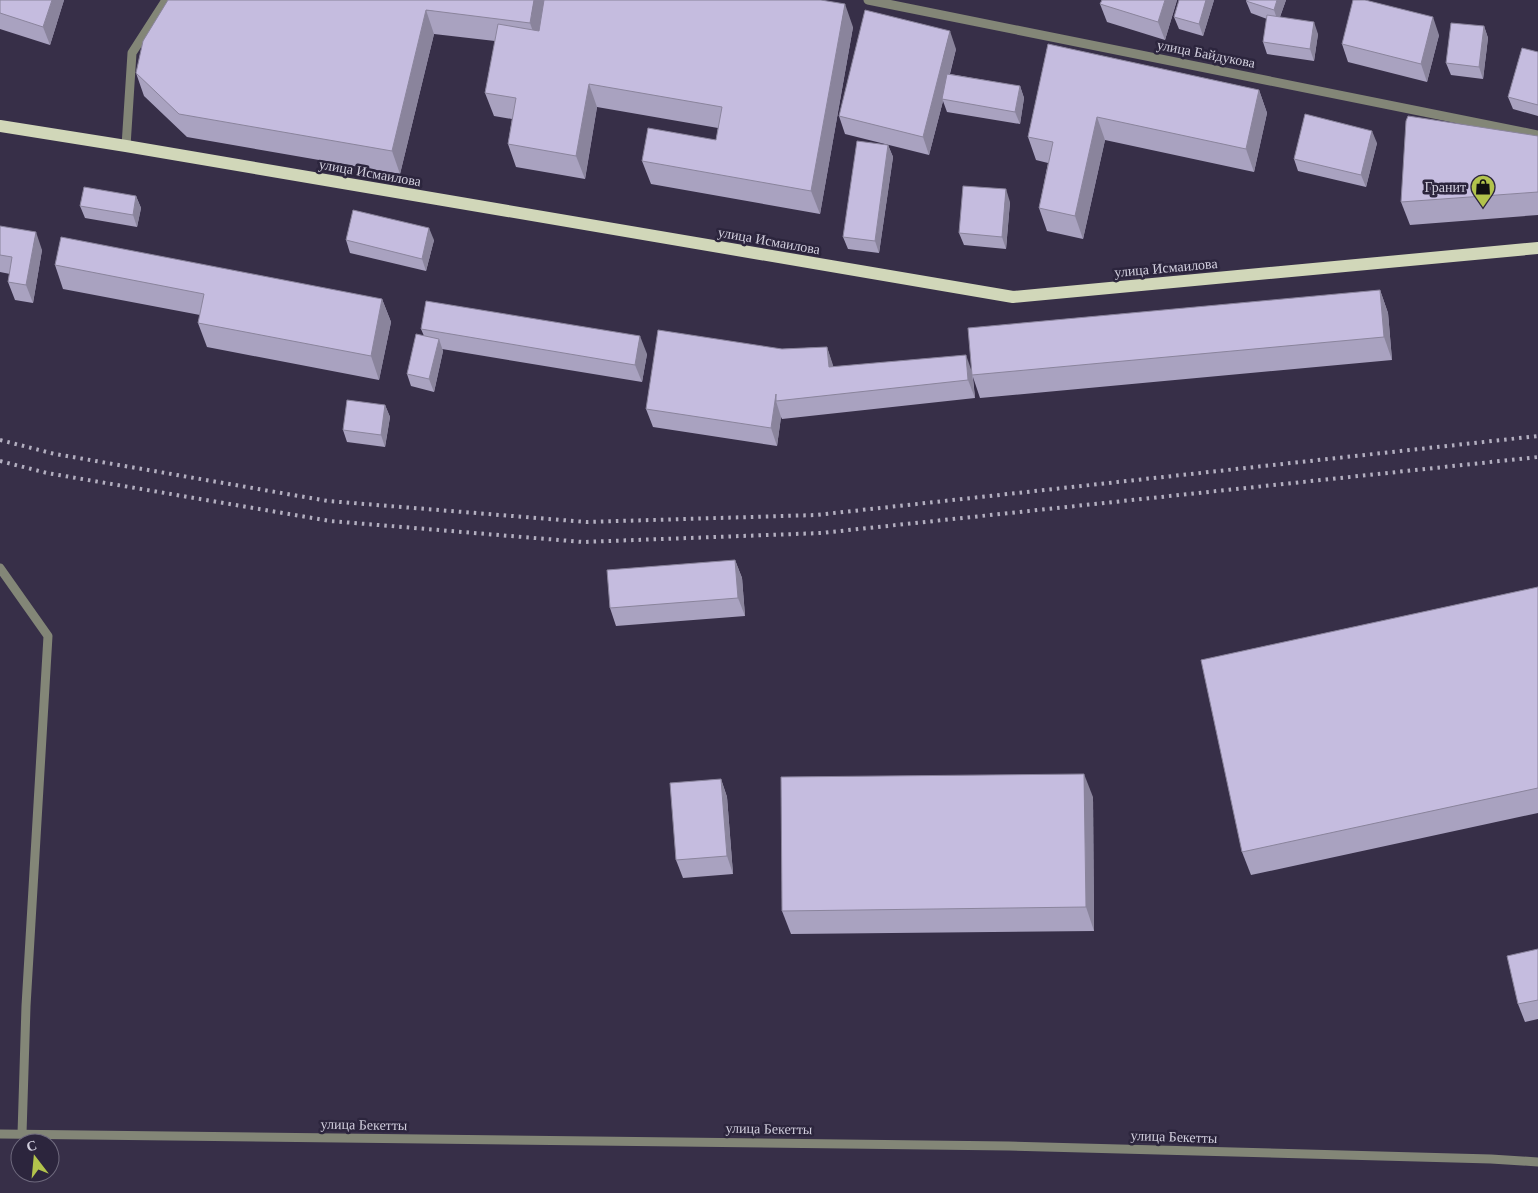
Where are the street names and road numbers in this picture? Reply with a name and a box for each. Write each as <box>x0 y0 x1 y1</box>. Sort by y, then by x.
street label: улица Байдукова <box>1156 37 1257 71</box>
street label: улица Исмаилова <box>318 157 423 190</box>
street label: улица Исмаилова <box>717 225 822 258</box>
street label: улица Исмаилова <box>1114 256 1219 280</box>
street label: улица Бекетты <box>321 1117 408 1133</box>
street label: улица Бекетты <box>726 1121 813 1137</box>
street label: улица Бекетты <box>1130 1128 1218 1146</box>

